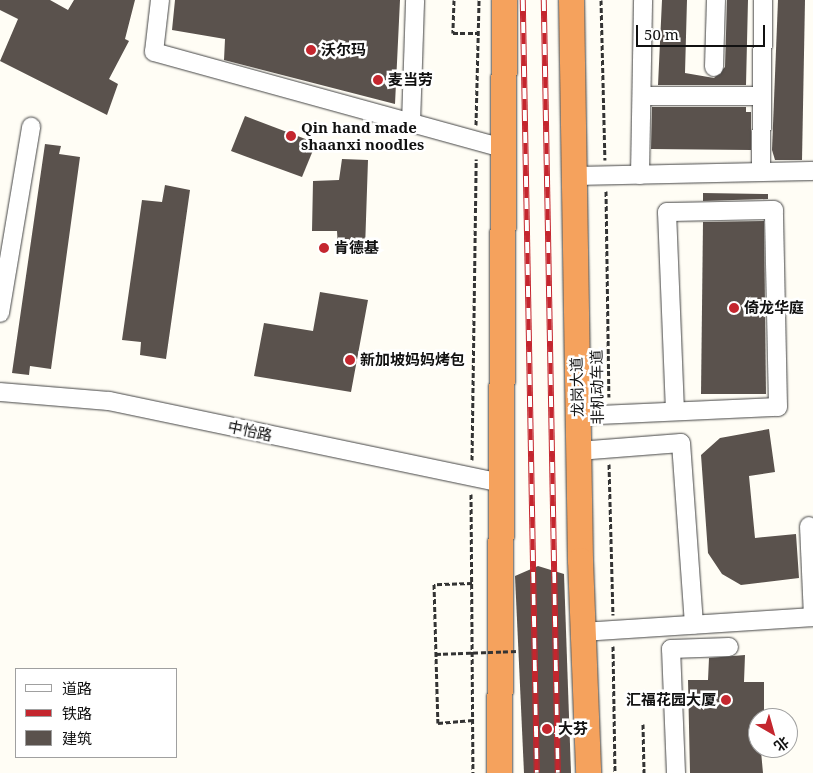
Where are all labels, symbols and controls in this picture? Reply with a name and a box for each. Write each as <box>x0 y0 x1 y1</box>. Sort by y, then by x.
scale bar <box>638 15 767 47</box>
text: 50 m <box>644 24 679 44</box>
place label: 沃尔玛 <box>321 41 366 59</box>
marker: 沃尔玛 <box>305 44 317 56</box>
place label: 麦当劳 <box>388 71 433 89</box>
marker: 麦当劳 <box>372 74 384 86</box>
place label: Qin hand made shaanxi noodles <box>301 118 424 153</box>
marker: Qin hand made shaanxi noodles <box>285 130 297 142</box>
place label: 肯德基 <box>334 239 379 257</box>
marker: 肯德基 <box>318 242 330 254</box>
place label: 倚龙华庭 <box>744 299 804 317</box>
marker: 倚龙华庭 <box>728 302 740 314</box>
street label: 非机动车道 <box>587 349 607 425</box>
place label: 新加坡妈妈烤包 <box>360 351 465 369</box>
marker: 新加坡妈妈烤包 <box>344 354 356 366</box>
street label: 龙岗大道 <box>567 357 587 417</box>
street label: 中怡路 <box>226 418 274 444</box>
legend <box>15 668 178 758</box>
text: 道路 <box>62 678 92 698</box>
place label: 汇福花园大厦 <box>626 691 716 709</box>
marker: 汇福花园大厦 <box>720 694 732 706</box>
text: 铁路 <box>62 703 92 723</box>
north arrow <box>748 708 798 758</box>
place label: 大芬 <box>558 720 588 738</box>
marker: 大芬 <box>540 722 554 736</box>
text: 建筑 <box>62 728 92 748</box>
text: 北 <box>771 733 793 756</box>

